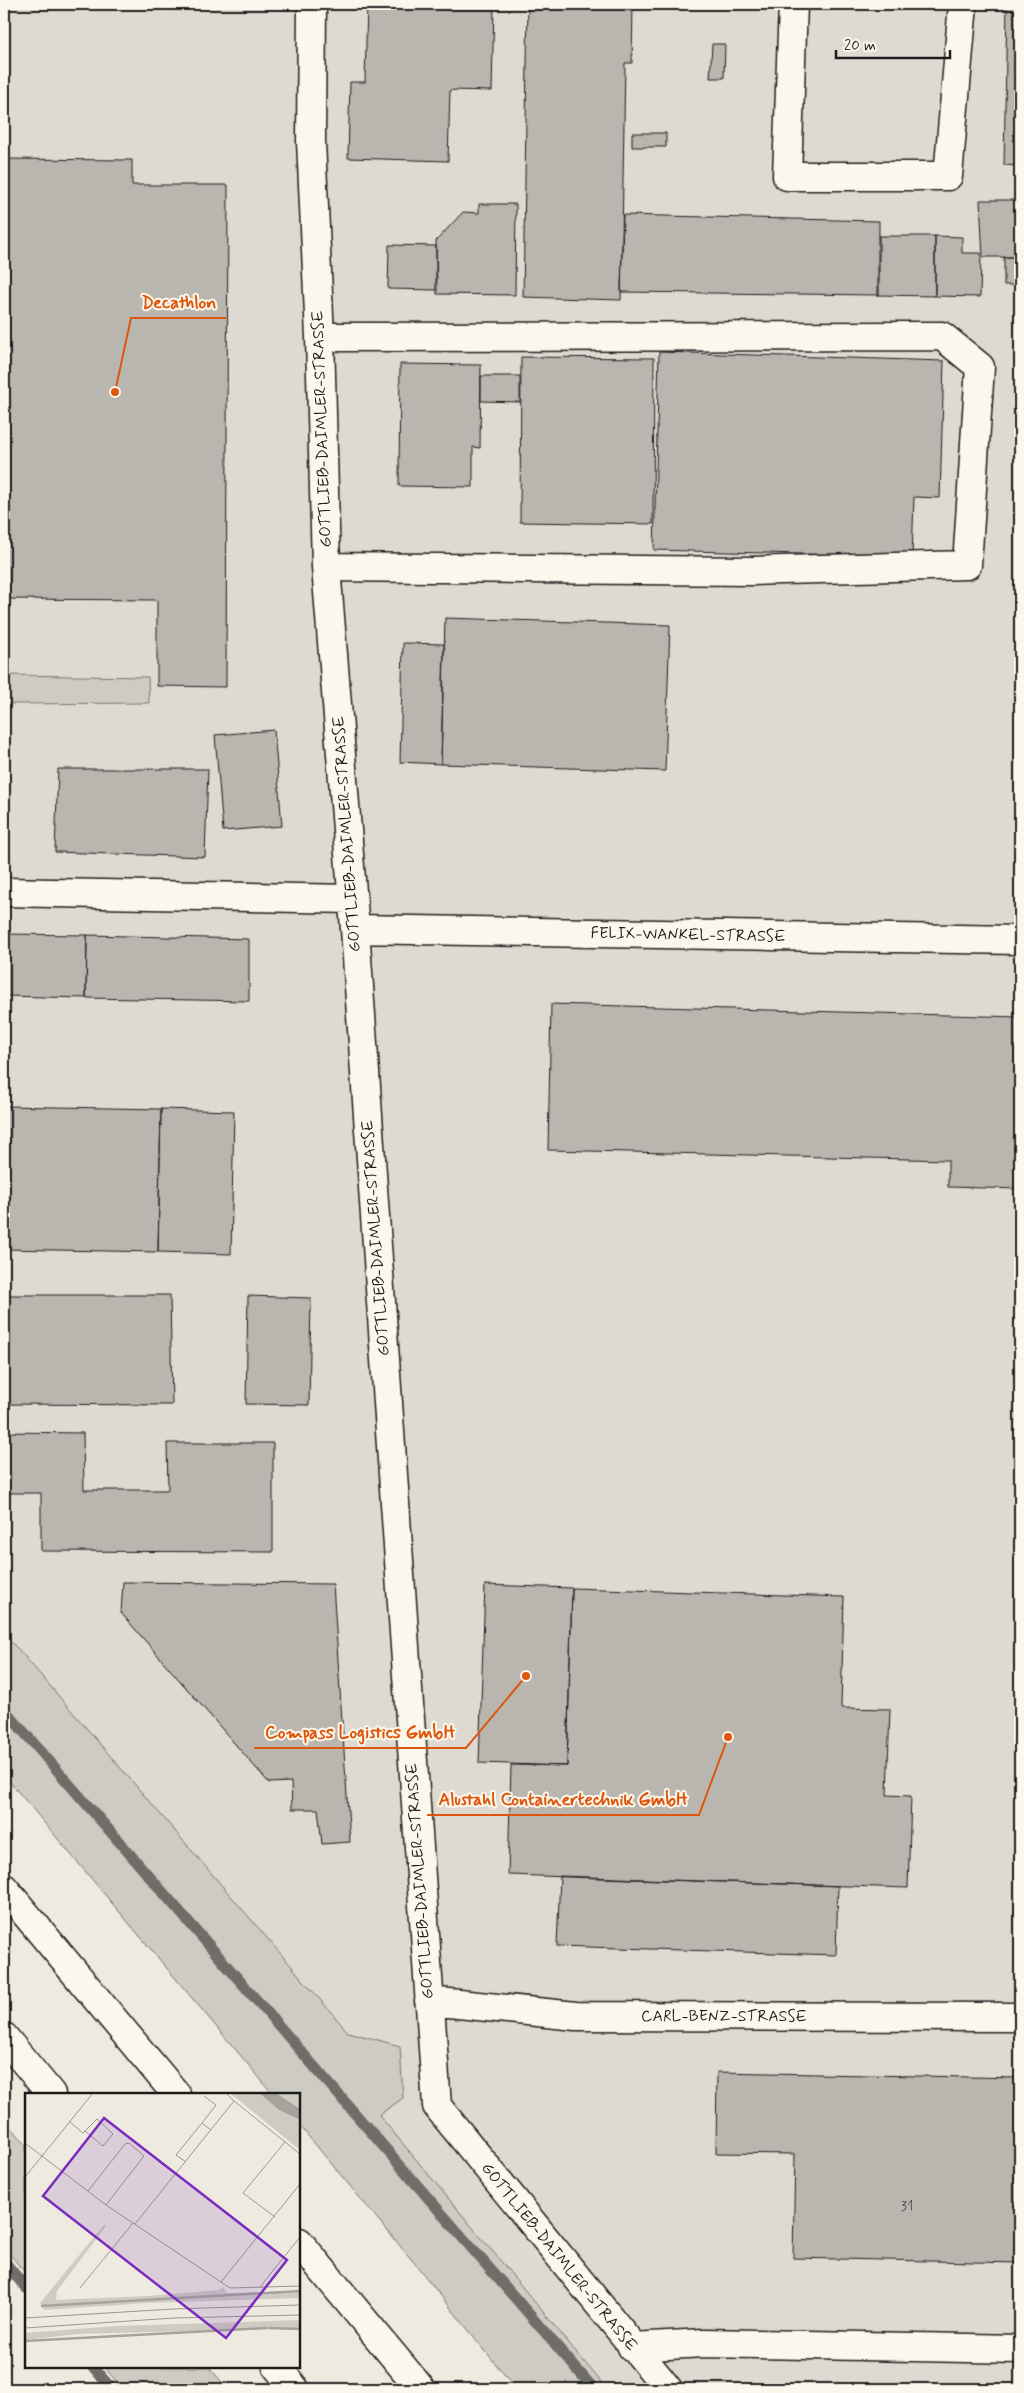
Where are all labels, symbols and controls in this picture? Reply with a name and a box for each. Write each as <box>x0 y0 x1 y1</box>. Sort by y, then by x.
scale bar <box>836 28 950 60</box>
text: 20 m <box>844 36 876 56</box>
callout: Decathlon <box>131 285 226 318</box>
text: Decathlon <box>142 291 216 315</box>
street label: GOTTLIEB-DAIMLER-STRASSE <box>307 310 337 548</box>
street label: GOTTLIEB-DAIMLER-STRASSE <box>328 715 366 953</box>
street label: FELIX-WANKEL-STRASSE <box>590 923 786 947</box>
street label: GOTTLIEB-DAIMLER-STRASSE <box>357 1119 395 1357</box>
callout: Compass Logistics GmbH <box>254 1715 466 1748</box>
text: Compass Logistics GmbH <box>265 1721 455 1745</box>
street label: GOTTLIEB-DAIMLER-STRASSE <box>401 1762 439 2000</box>
callout: Alustahl Containertechnik GmbH <box>427 1782 699 1815</box>
text: Alustahl Containertechnik GmbH <box>438 1788 688 1812</box>
street label: CARL-BENZ-STRASSE <box>641 2006 807 2027</box>
inset map <box>25 2093 300 2368</box>
street label: GOTTLIEB-DAIMLER-STRASSE <box>476 2158 642 2356</box>
house number: 31 <box>901 2197 913 2215</box>

